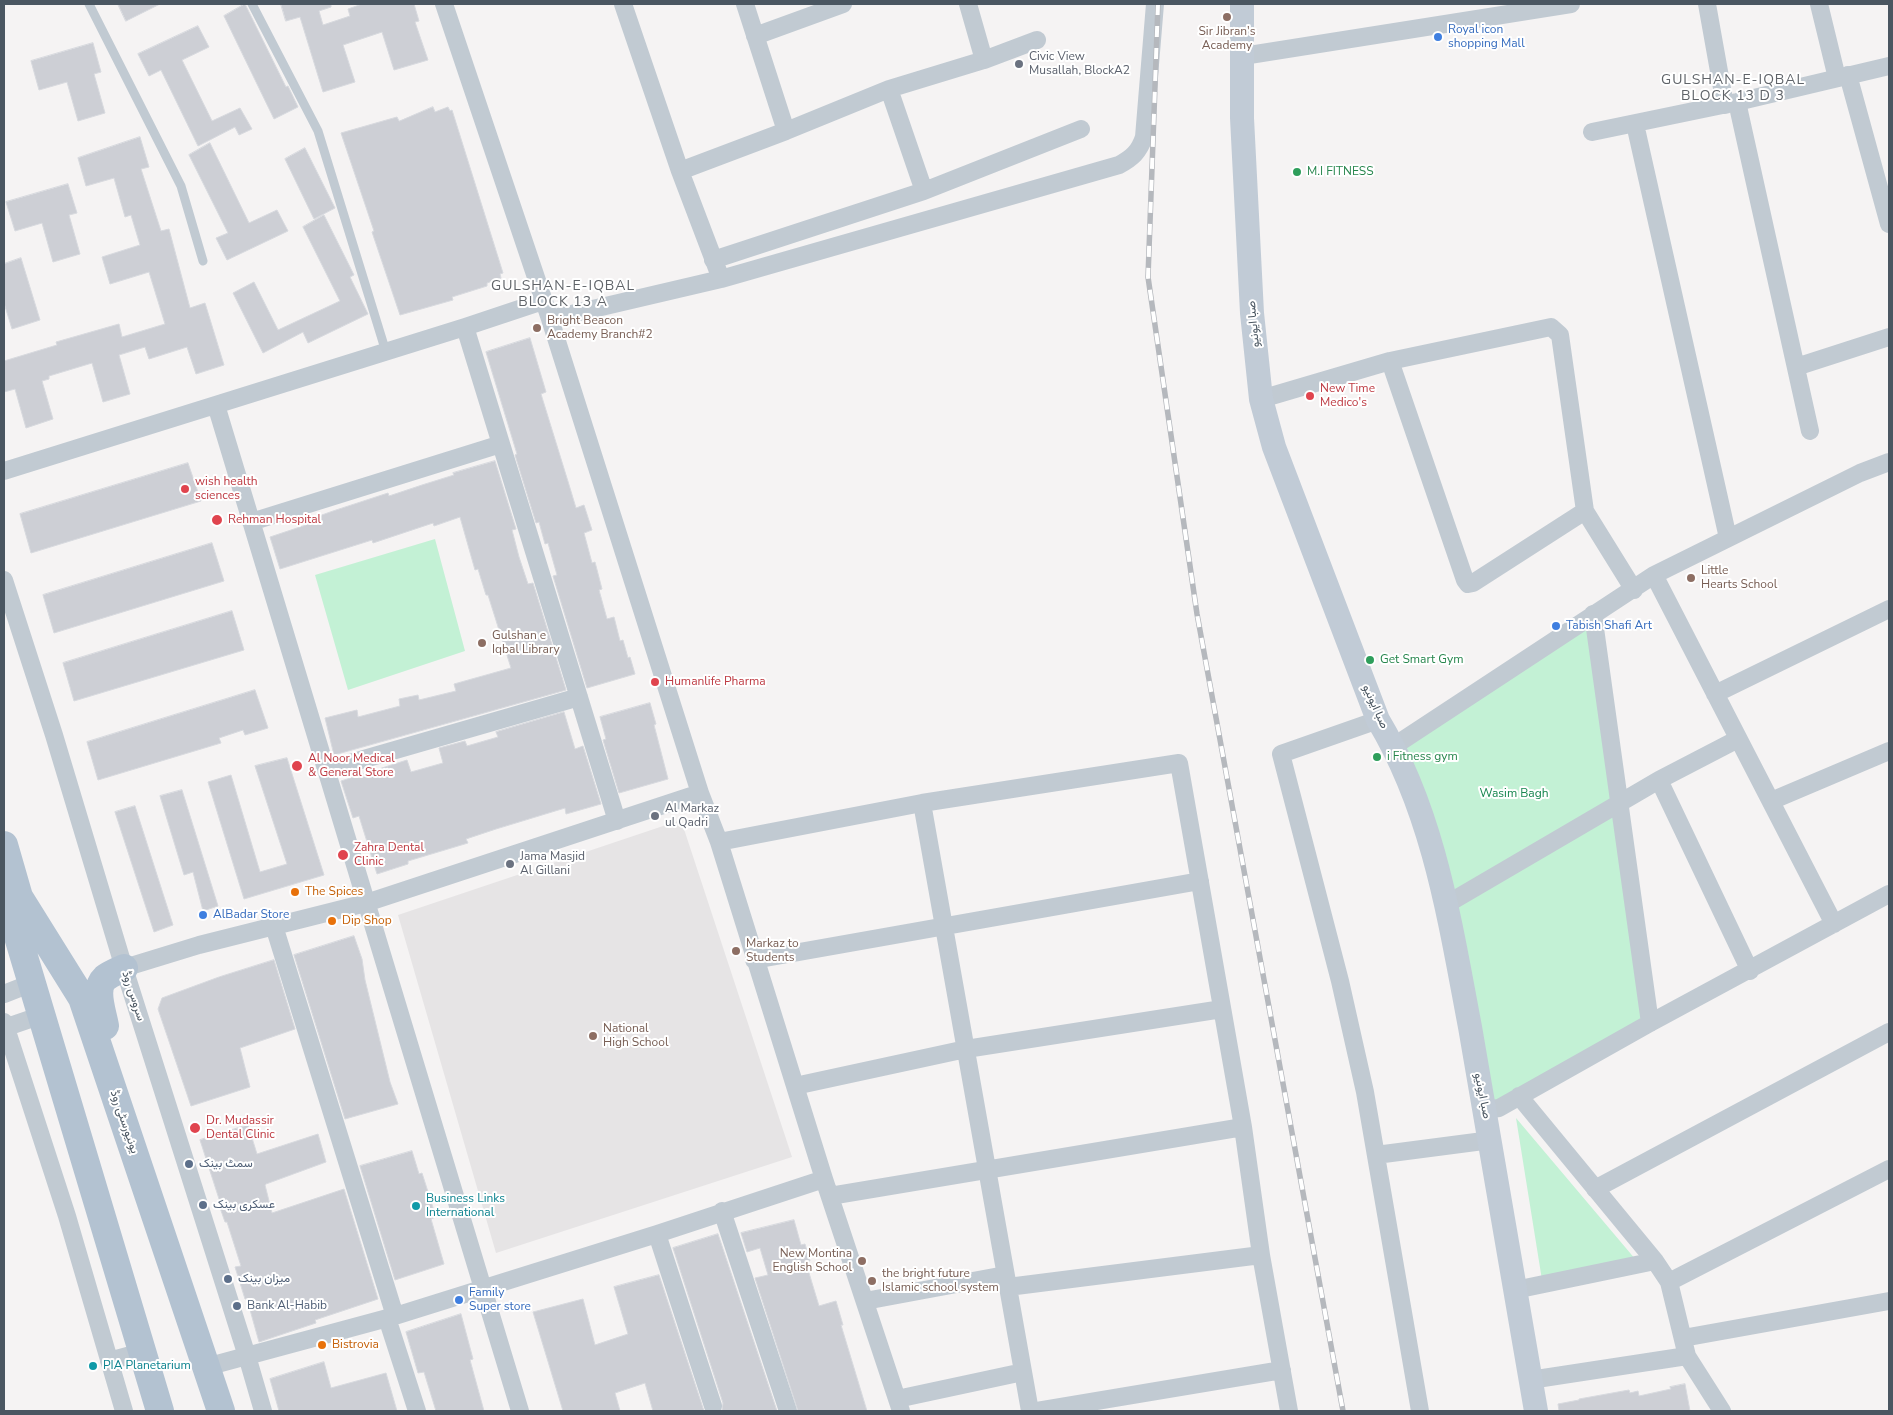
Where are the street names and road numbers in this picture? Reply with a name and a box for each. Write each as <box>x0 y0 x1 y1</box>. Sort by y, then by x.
street label: صبا ایونیو <box>1245 300 1263 348</box>
street label: صبا ایونیو <box>1359 683 1391 731</box>
street label: سروس روڈ <box>118 969 148 1023</box>
street label: صبا ایونیو <box>1470 1072 1494 1120</box>
street label: یونیورسٹی روڈ <box>106 1088 142 1156</box>

